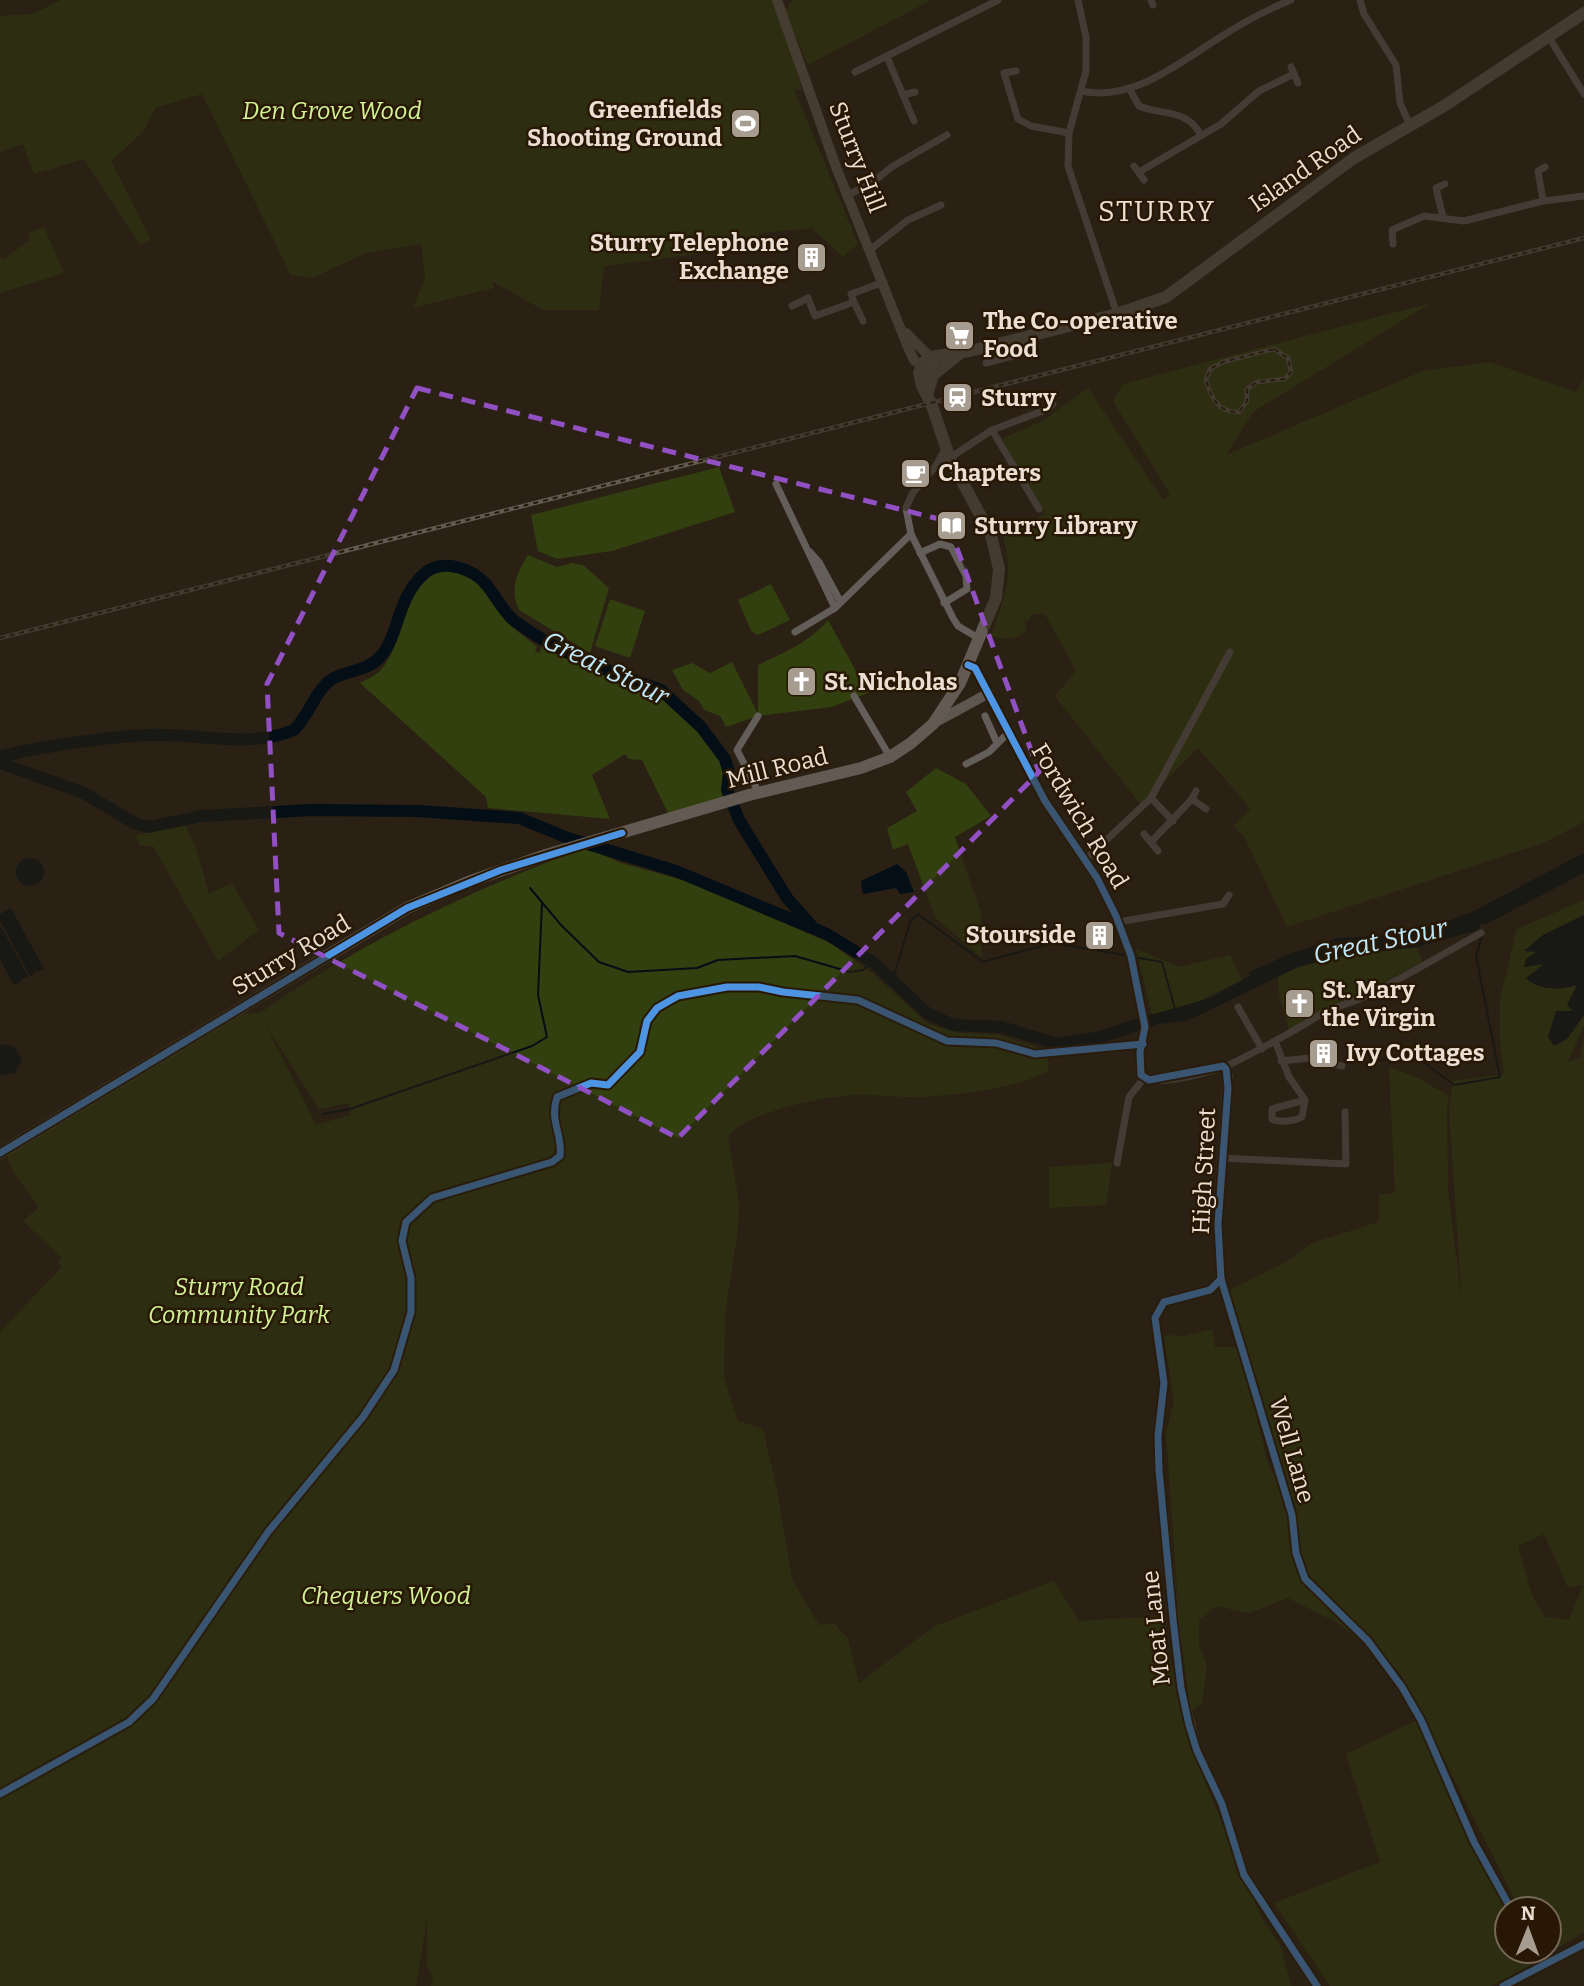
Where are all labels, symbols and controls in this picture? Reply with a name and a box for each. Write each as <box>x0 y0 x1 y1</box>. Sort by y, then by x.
place label: Greenfields Shooting Ground <box>527 96 722 152</box>
park label: Den Grove Wood <box>242 97 422 125</box>
street label: Sturry Hill <box>823 98 891 216</box>
sports icon: Greenfields Shooting Ground <box>728 107 762 141</box>
street label: Island Road <box>1244 120 1366 218</box>
district label: STURRY <box>1098 195 1216 228</box>
place label: Sturry Telephone Exchange <box>590 229 789 285</box>
building icon: Sturry Telephone Exchange <box>795 240 829 274</box>
place label: The Co-operative Food <box>983 307 1178 363</box>
supermarket icon: The Co-operative Food <box>943 318 977 352</box>
station icon: Sturry <box>941 381 975 415</box>
place label: Sturry <box>981 384 1057 412</box>
cafe icon: Chapters <box>898 456 932 490</box>
place label: Chapters <box>938 459 1041 487</box>
library icon: Sturry Library <box>934 509 968 543</box>
place label: Sturry Library <box>974 512 1138 540</box>
water label: Great Stour <box>538 625 675 713</box>
church icon: St. Nicholas <box>784 665 818 699</box>
place label: St. Nicholas <box>824 668 958 696</box>
street label: Fordwich Road <box>1026 738 1134 894</box>
street label: Mill Road <box>723 742 831 794</box>
street label: Sturry Road <box>227 909 355 1001</box>
water label: Great Stour <box>1311 912 1451 971</box>
building icon: Stourside <box>1082 918 1116 952</box>
place label: Stourside <box>966 921 1076 949</box>
place label: St. Mary the Virgin <box>1322 976 1436 1032</box>
church icon: St. Mary the Virgin <box>1282 987 1316 1021</box>
building icon: Ivy Cottages <box>1306 1036 1340 1070</box>
place label: Ivy Cottages <box>1346 1039 1485 1067</box>
street label: High Street <box>1187 1107 1221 1235</box>
park label: Sturry Road Community Park <box>148 1273 331 1329</box>
street label: Well Lane <box>1264 1394 1320 1506</box>
street label: Moat Lane <box>1136 1569 1176 1687</box>
park label: Chequers Wood <box>301 1582 471 1610</box>
north arrow <box>1493 1895 1563 1965</box>
text: N <box>1521 1902 1536 1925</box>

